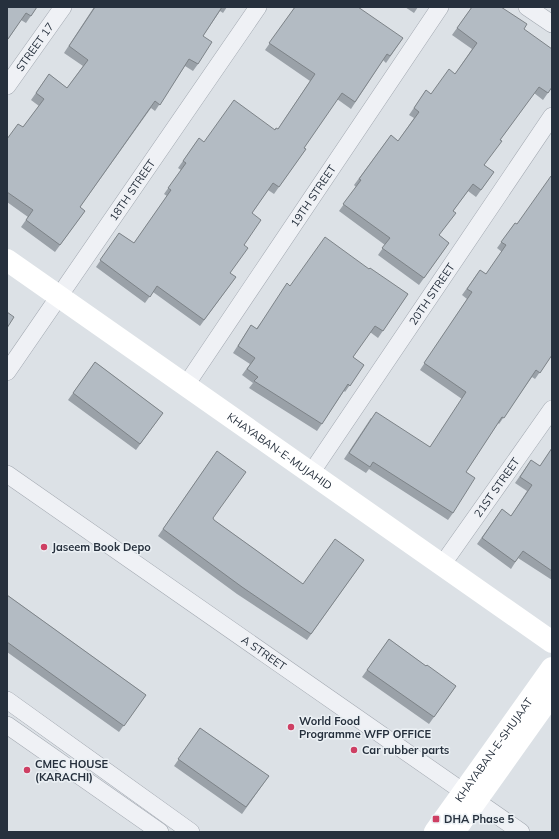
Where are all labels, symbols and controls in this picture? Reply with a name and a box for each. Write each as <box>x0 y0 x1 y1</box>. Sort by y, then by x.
street label: STREET 17 <box>13 20 57 74</box>
street label: 18TH STREET <box>106 156 158 223</box>
street label: 19TH STREET <box>287 162 339 229</box>
street label: 20TH STREET <box>406 260 458 328</box>
street label: KHAYABAN-E-MUJAHID <box>225 410 335 493</box>
street label: 21ST STREET <box>471 454 523 520</box>
place label: Jaseem Book Depo <box>52 540 151 554</box>
marker: Jaseem Book Depo <box>39 542 49 552</box>
street label: A STREET <box>239 632 289 674</box>
street label: KHAYABAN-E-SHUJAAT <box>452 695 536 805</box>
place label: World Food Programme WFP OFFICE <box>299 714 432 741</box>
marker: World Food Programme WFP OFFICE <box>286 722 296 732</box>
place label: Car rubber parts <box>362 743 450 757</box>
marker: Car rubber parts <box>349 745 359 755</box>
place label: CMEC HOUSE (KARACHI) <box>35 757 109 784</box>
marker: CMEC HOUSE (KARACHI) <box>22 765 32 775</box>
place label: DHA Phase 5 <box>444 812 514 826</box>
marker: DHA Phase 5 <box>431 814 441 824</box>

